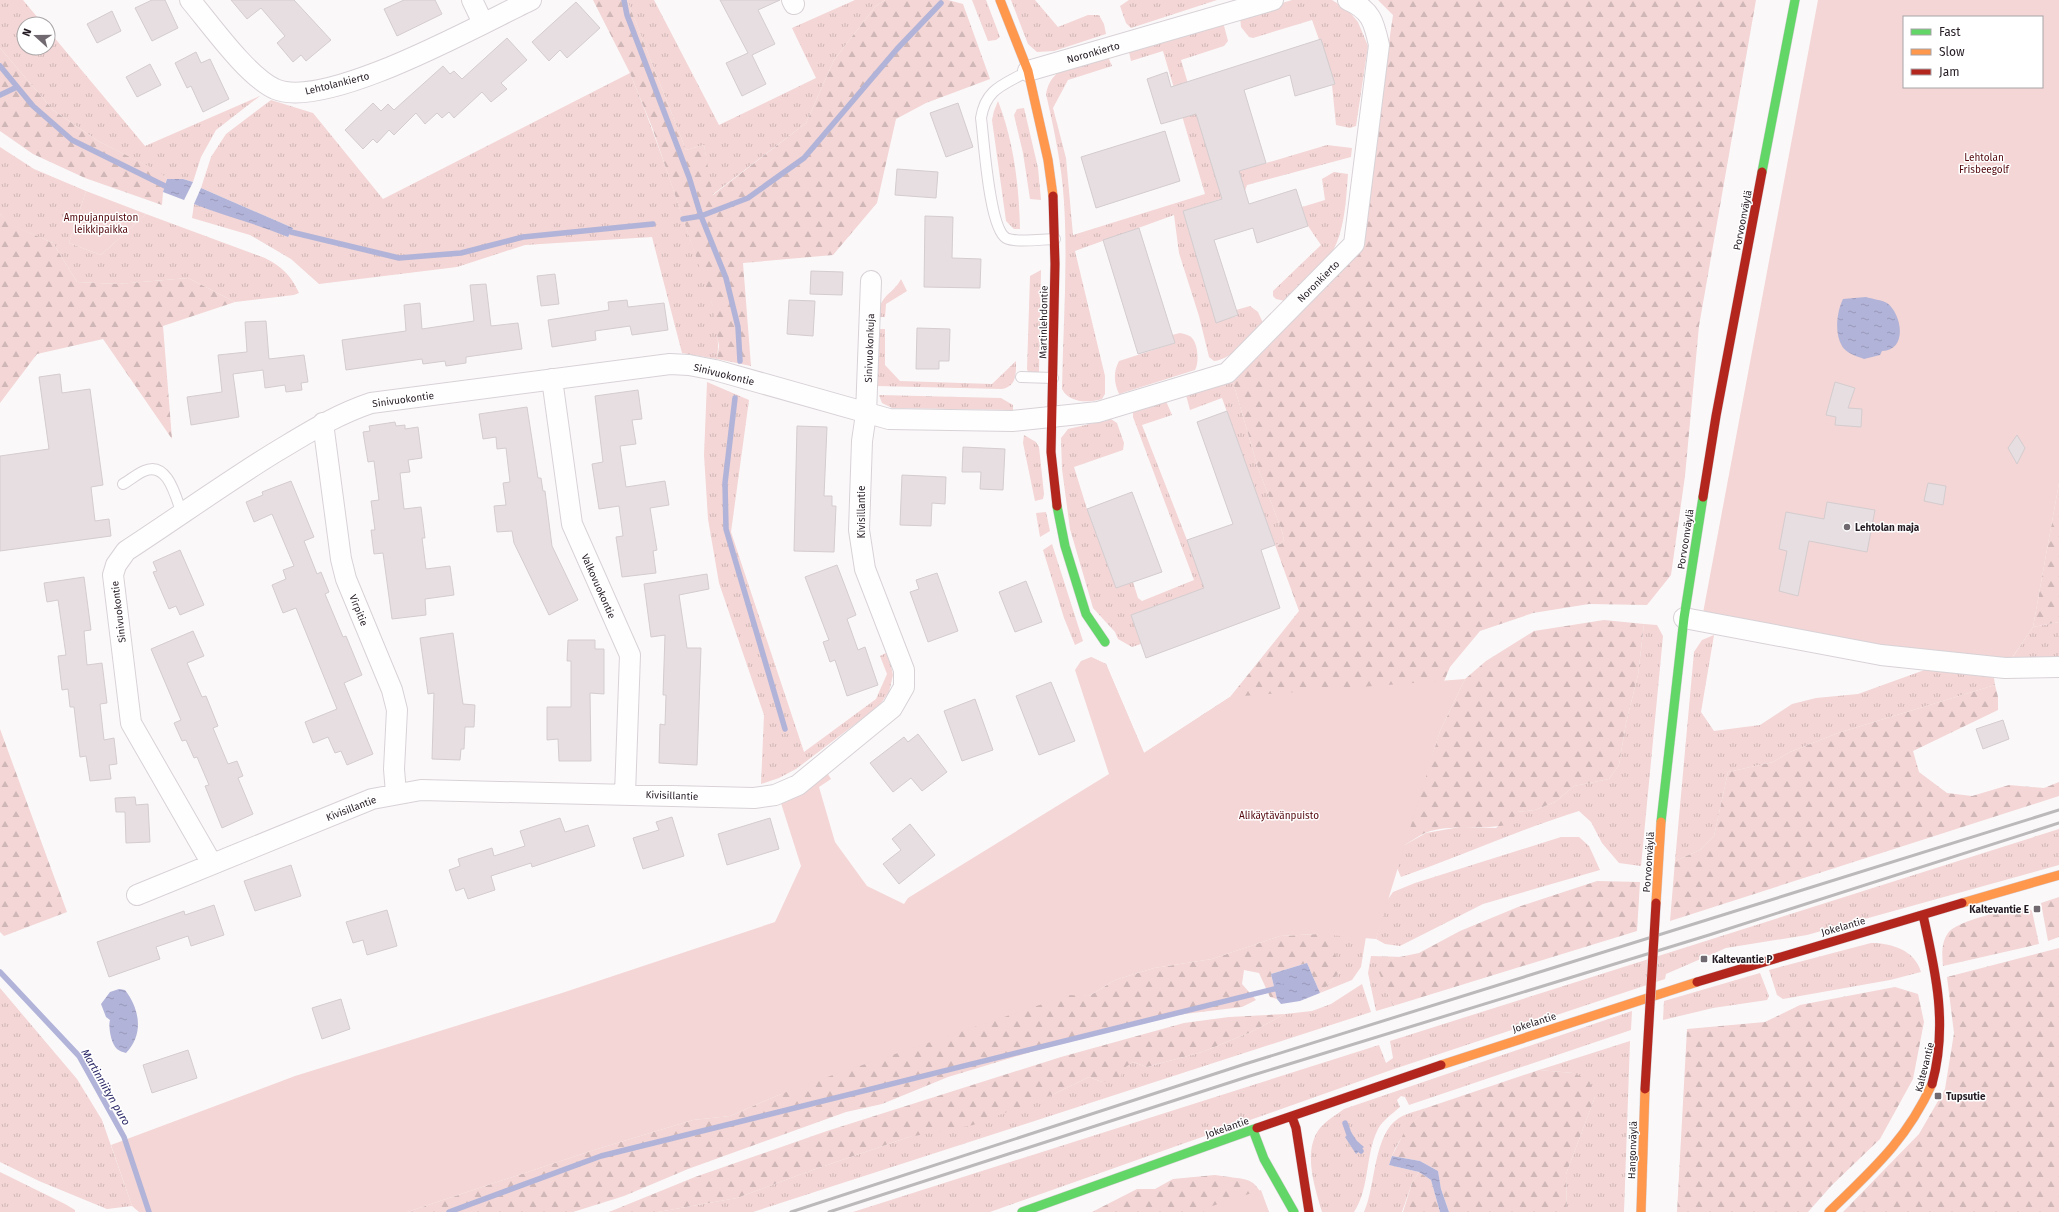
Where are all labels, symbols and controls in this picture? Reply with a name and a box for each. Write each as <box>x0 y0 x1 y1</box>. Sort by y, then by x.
north arrow <box>16 16 56 56</box>
legend <box>1903 16 2043 88</box>
text: Fast <box>1939 25 1961 39</box>
text: N <box>20 27 35 38</box>
street label: Noronkierto <box>1065 40 1121 66</box>
text: Slow <box>1939 45 1965 59</box>
text: Jam <box>1939 65 1959 79</box>
street label: Lehtolankierto <box>304 70 371 98</box>
park label: Lehtolan Frisbeegolf <box>1959 152 2010 176</box>
street label: Porvoonväylä <box>1731 189 1755 251</box>
park label: Ampujanpuiston leikkipaikka <box>64 212 138 236</box>
street label: Noronkierto <box>1295 258 1342 305</box>
street label: Martinlehdontie <box>1037 285 1051 359</box>
street label: Sinivuokonkuja <box>863 313 877 383</box>
street label: Sinivuokontie <box>692 362 755 388</box>
street label: Sinivuokontie <box>372 390 435 410</box>
street label: Kivisillantie <box>856 486 868 538</box>
street label: Porvoonväylä <box>1675 508 1697 570</box>
marker: Lehtolan maja <box>1842 522 1852 532</box>
place label: Lehtolan maja <box>1855 522 1920 534</box>
street label: Valkovuokontie <box>578 552 618 621</box>
street label: Sinivuokontie <box>109 580 129 643</box>
street label: Virpitie <box>346 593 370 628</box>
street label: Kivisillantie <box>645 789 699 803</box>
street label: Kivisillantie <box>324 794 378 824</box>
park label: Alikäytävänpuisto <box>1239 810 1319 822</box>
street label: Porvoonväylä <box>1641 831 1657 893</box>
place label: Kaltevantie E <box>1969 904 2029 916</box>
marker: Kaltevantie E <box>2032 904 2042 914</box>
street label: Jokelantie <box>1820 915 1867 939</box>
marker: Kaltevantie P <box>1699 954 1709 964</box>
place label: Kaltevantie P <box>1712 954 1772 966</box>
street label: Jokelantie <box>1511 1010 1558 1036</box>
street label: Kaltevantie <box>1913 1041 1937 1093</box>
water label: Martinniityn puro <box>78 1047 133 1128</box>
marker: Tupsutie <box>1933 1091 1943 1101</box>
place label: Tupsutie <box>1946 1091 1986 1103</box>
street label: Jokelantie <box>1204 1115 1251 1141</box>
street label: Hangonväylä <box>1626 1121 1640 1179</box>

